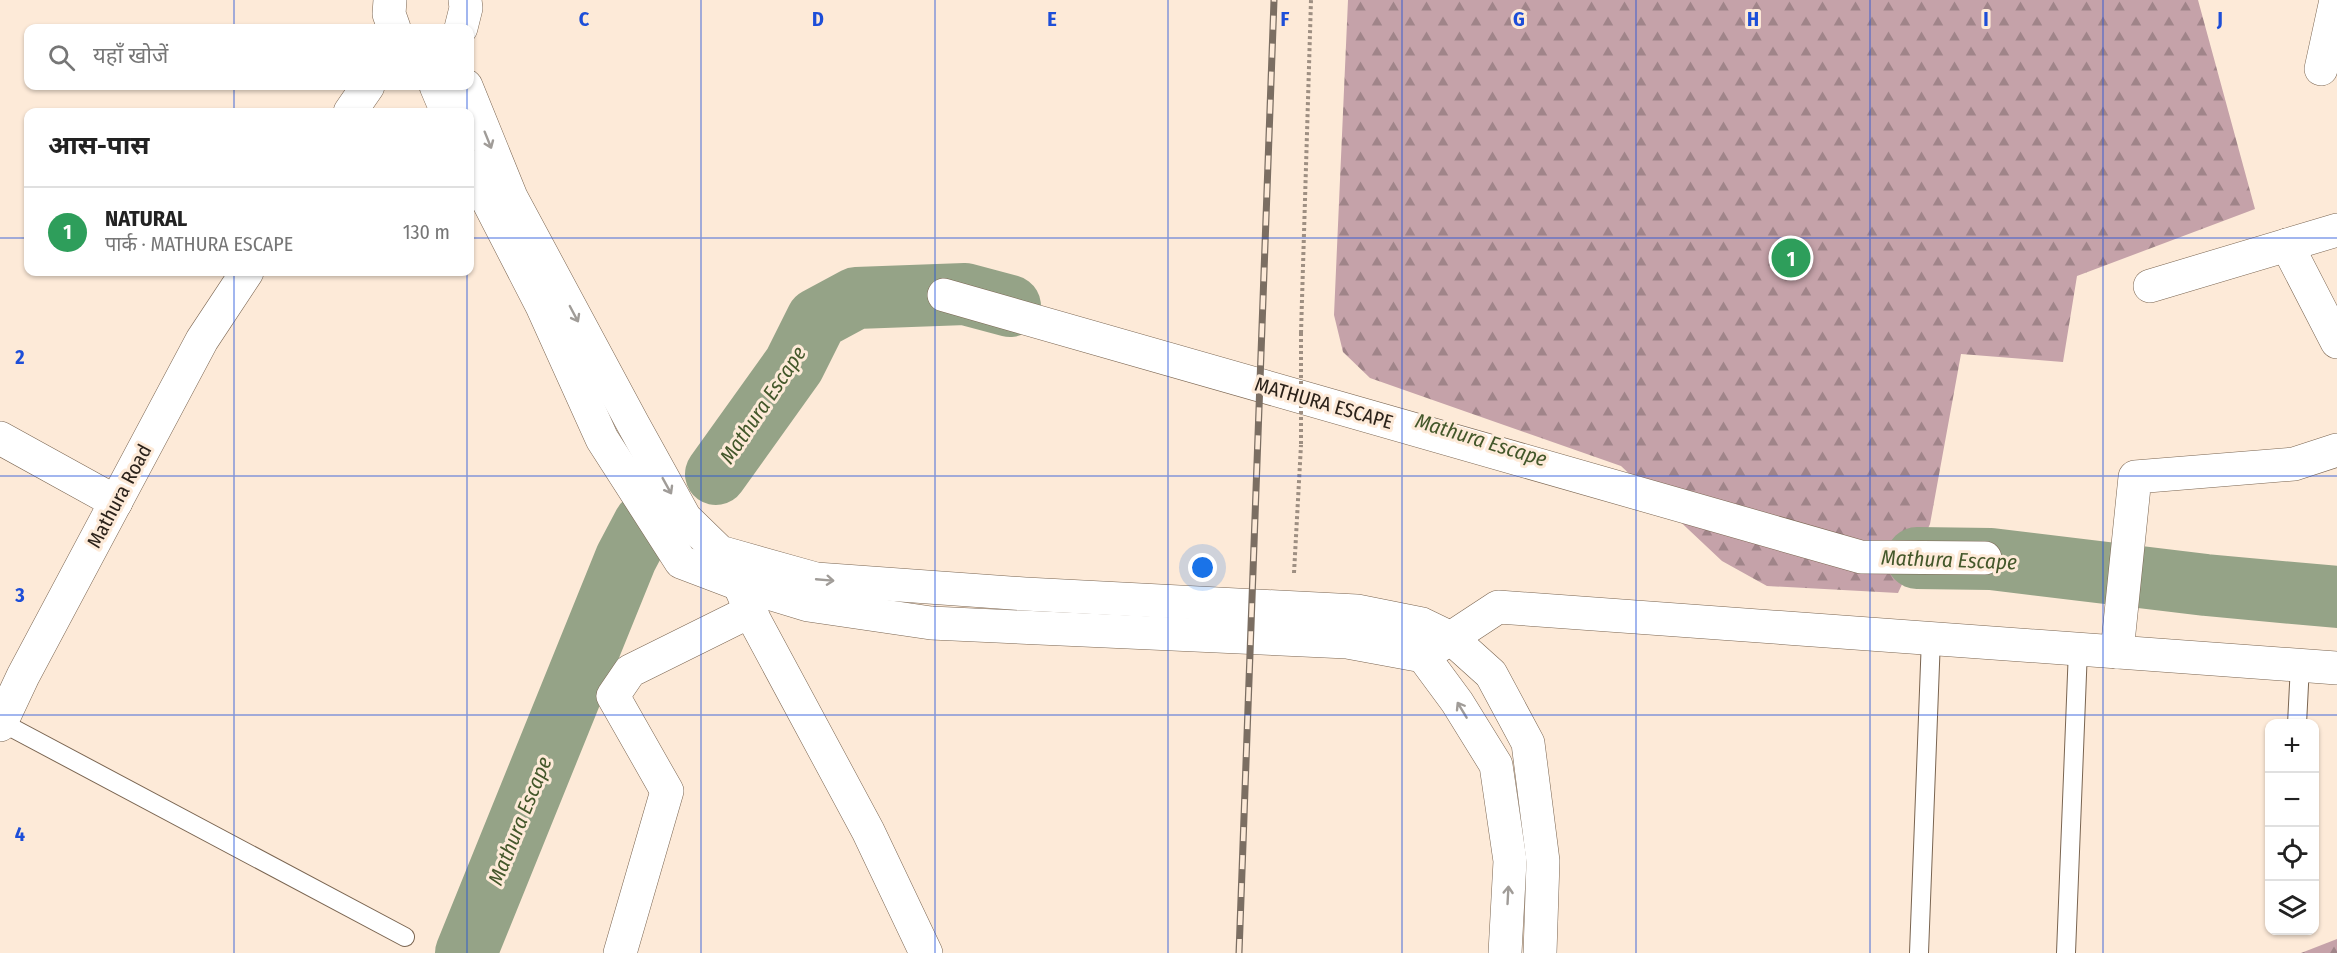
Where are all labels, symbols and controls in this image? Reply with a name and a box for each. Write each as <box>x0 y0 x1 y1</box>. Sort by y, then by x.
text: C <box>579 7 590 31</box>
text: D <box>812 7 824 31</box>
text: E <box>1047 7 1057 31</box>
text: F <box>1281 7 1290 31</box>
text: G <box>1513 7 1525 31</box>
text: H <box>1747 7 1759 31</box>
text: I <box>1983 7 1989 31</box>
text: J <box>2216 7 2223 31</box>
search box <box>24 24 474 90</box>
icon: search <box>45 41 78 74</box>
text: यहाँ खोजें <box>93 42 168 69</box>
text: आस-पास <box>48 130 150 161</box>
one-way arrow <box>483 130 494 148</box>
text: NATURAL <box>105 205 187 232</box>
text: 1 <box>63 220 72 244</box>
text: 130 m <box>403 220 450 244</box>
text: पार्क · MATHURA ESCAPE <box>105 232 293 256</box>
pin: 1 <box>1772 236 1810 280</box>
one-way arrow <box>569 305 580 323</box>
water label: Mathura Escape <box>714 341 812 469</box>
text: 2 <box>14 345 25 369</box>
street label: MATHURA ESCAPE <box>1252 372 1396 434</box>
water label: Mathura Escape <box>1412 408 1550 472</box>
street label: Mathura Road <box>82 440 156 552</box>
one-way arrow <box>661 477 673 494</box>
water label: Mathura Escape <box>1881 545 2017 575</box>
your location <box>1188 553 1217 582</box>
one-way arrow <box>815 575 835 586</box>
text: 3 <box>14 583 25 607</box>
one-way arrow <box>1456 702 1468 719</box>
map controls <box>2265 719 2319 935</box>
button: + <box>2265 719 2319 773</box>
water label: Mathura Escape <box>482 753 558 889</box>
button: − <box>2265 773 2319 827</box>
text: 4 <box>15 822 25 846</box>
button: locate <box>2265 827 2319 881</box>
button: layers <box>2265 881 2319 935</box>
one-way arrow <box>1502 885 1513 905</box>

